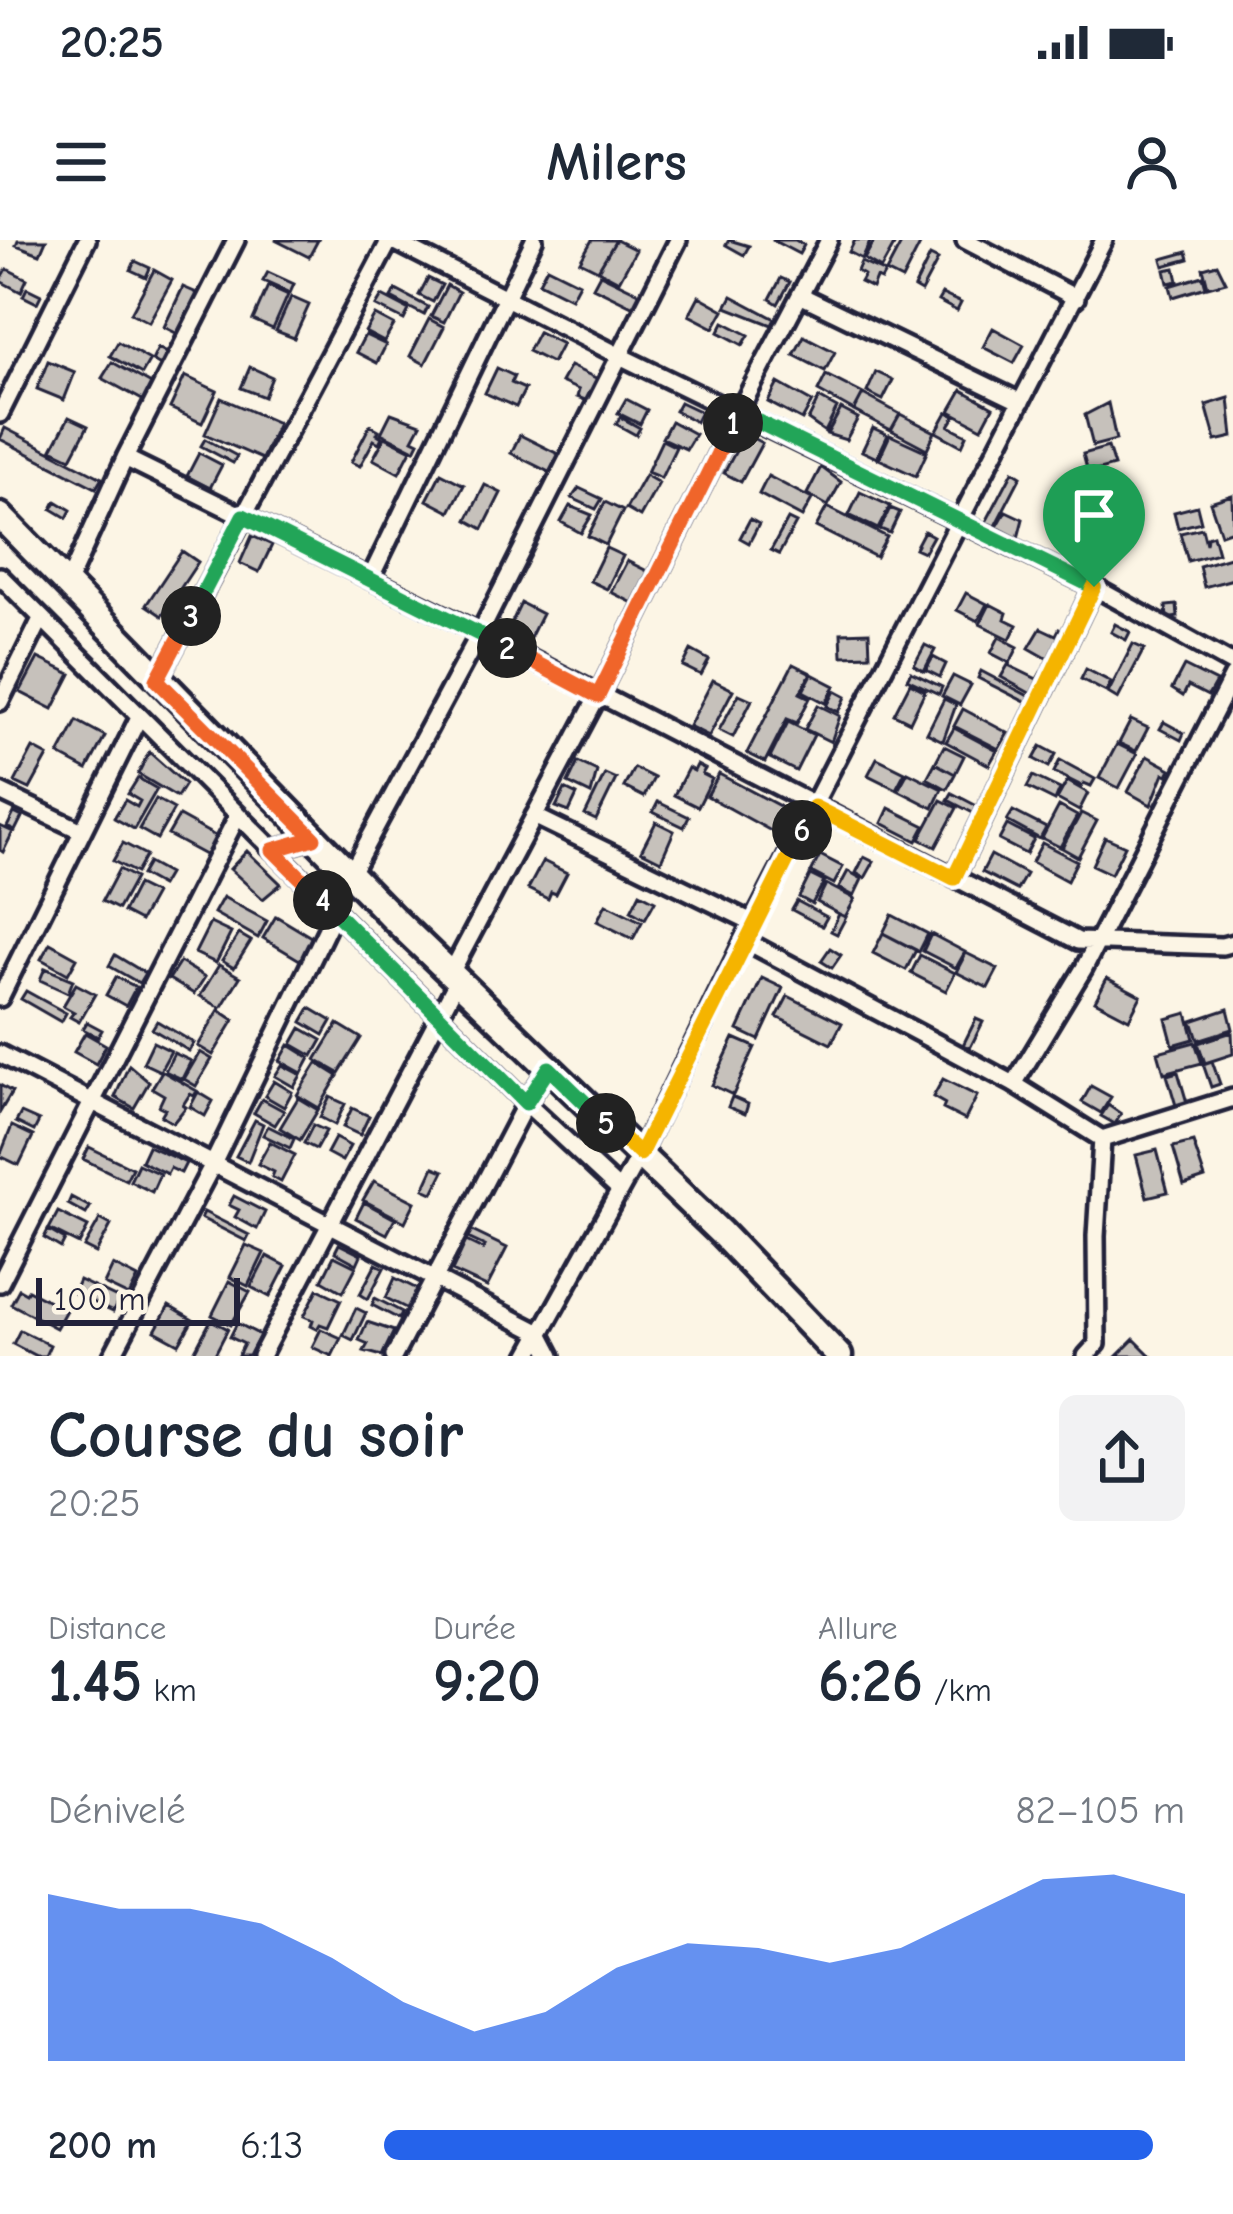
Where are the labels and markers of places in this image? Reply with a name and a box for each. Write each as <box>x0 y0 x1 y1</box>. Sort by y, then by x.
pin: 1 <box>703 393 763 453</box>
pin <box>1043 464 1145 587</box>
pin: 3 <box>161 586 221 646</box>
pin: 2 <box>477 618 537 678</box>
pin: 6 <box>772 800 832 860</box>
pin: 4 <box>293 870 353 930</box>
pin: 5 <box>576 1093 636 1153</box>

